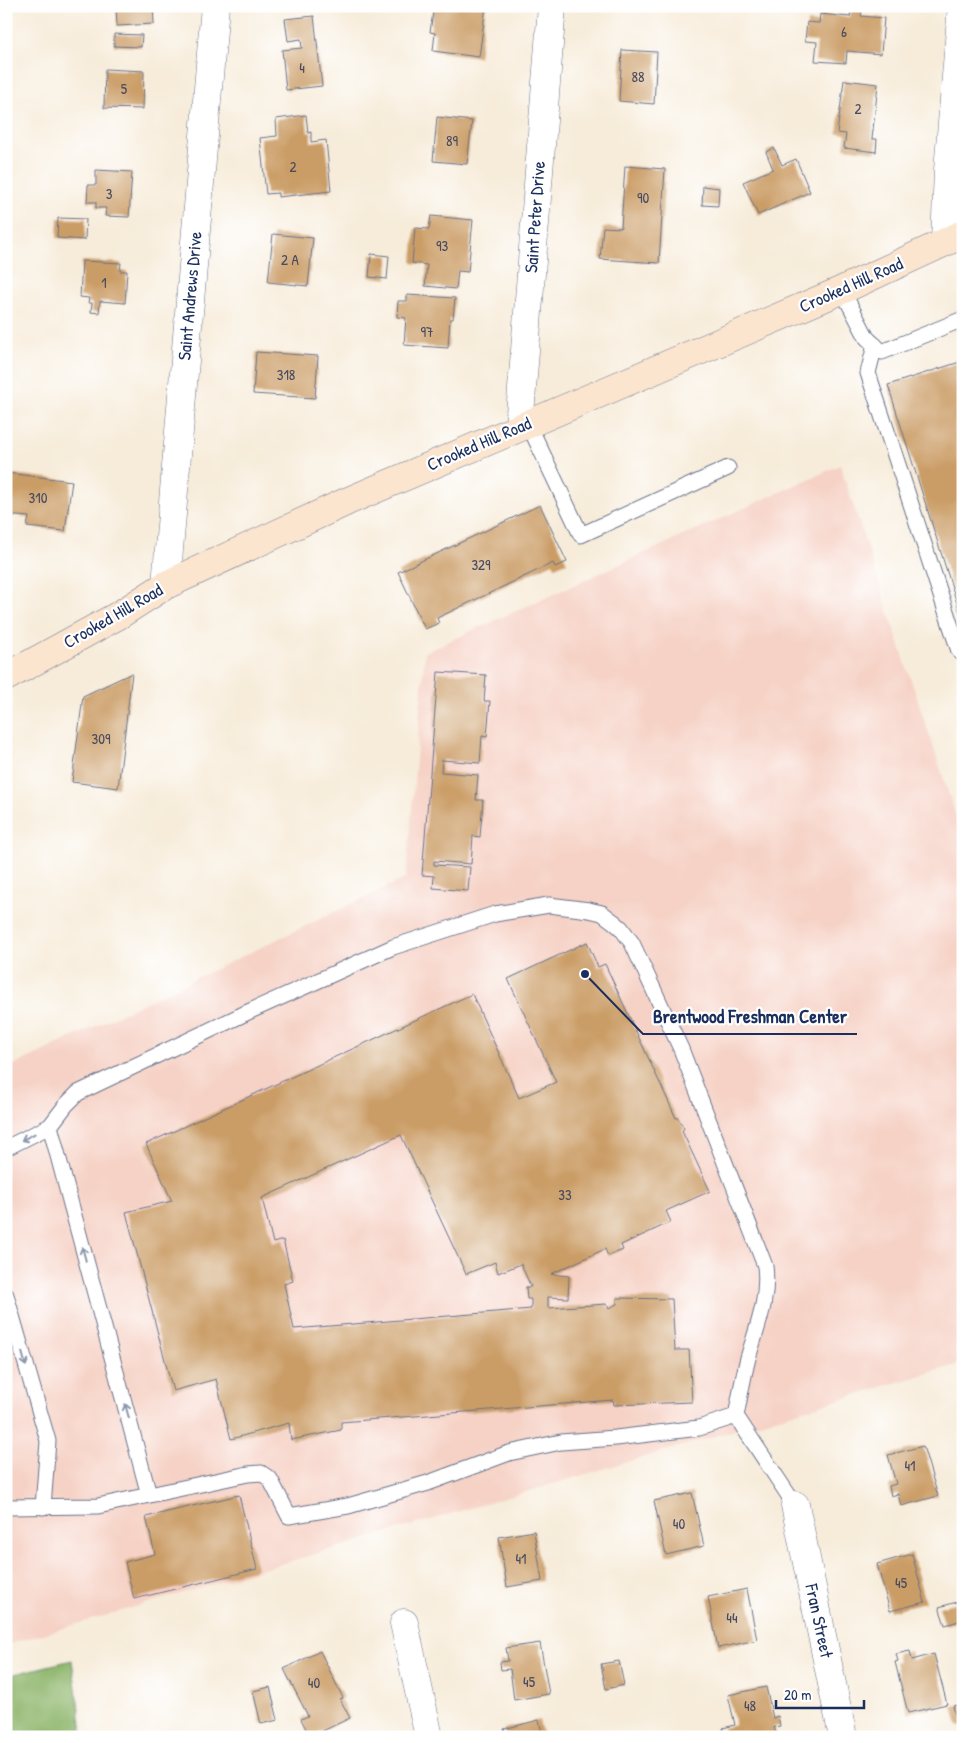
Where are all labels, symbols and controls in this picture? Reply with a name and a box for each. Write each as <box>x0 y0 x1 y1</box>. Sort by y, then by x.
house number: 6 <box>841 21 847 42</box>
house number: 4 <box>299 57 305 78</box>
house number: 88 <box>632 66 645 87</box>
house number: 5 <box>121 78 128 99</box>
house number: 2 <box>854 98 862 119</box>
house number: 89 <box>446 130 458 151</box>
house number: 2 <box>289 156 297 177</box>
street label: Saint Peter Drive <box>518 160 551 274</box>
house number: 3 <box>106 183 113 204</box>
house number: 90 <box>637 187 649 208</box>
street label: Saint Andrews Drive <box>171 231 208 361</box>
house number: 93 <box>436 235 448 256</box>
house number: 2 A <box>281 249 300 270</box>
street label: Crooked Hill Road <box>795 251 907 319</box>
house number: 1 <box>101 272 107 293</box>
house number: 97 <box>421 321 433 342</box>
house number: 318 <box>277 364 295 385</box>
street label: Crooked Hill Road <box>423 410 535 477</box>
house number: 310 <box>29 487 48 508</box>
house number: 329 <box>471 554 491 575</box>
street label: Crooked Hill Road <box>58 577 167 654</box>
house number: 309 <box>92 728 111 749</box>
callout: Brentwood Freshman Center <box>643 1000 857 1034</box>
text: Brentwood Freshman Center <box>653 1003 848 1029</box>
one-way arrow <box>21 1133 36 1142</box>
house number: 33 <box>558 1184 572 1205</box>
one-way arrow <box>79 1246 88 1262</box>
one-way arrow <box>20 1350 30 1366</box>
one-way arrow <box>122 1403 131 1419</box>
house number: 41 <box>904 1455 916 1476</box>
house number: 40 <box>673 1513 685 1534</box>
house number: 41 <box>515 1548 527 1569</box>
house number: 45 <box>895 1572 908 1593</box>
street label: Fran Street <box>799 1581 840 1661</box>
house number: 44 <box>726 1607 738 1628</box>
house number: 45 <box>523 1671 536 1692</box>
house number: 40 <box>308 1672 320 1693</box>
scale bar <box>776 1678 864 1710</box>
text: 20 m <box>784 1684 811 1705</box>
house number: 48 <box>744 1695 756 1716</box>

